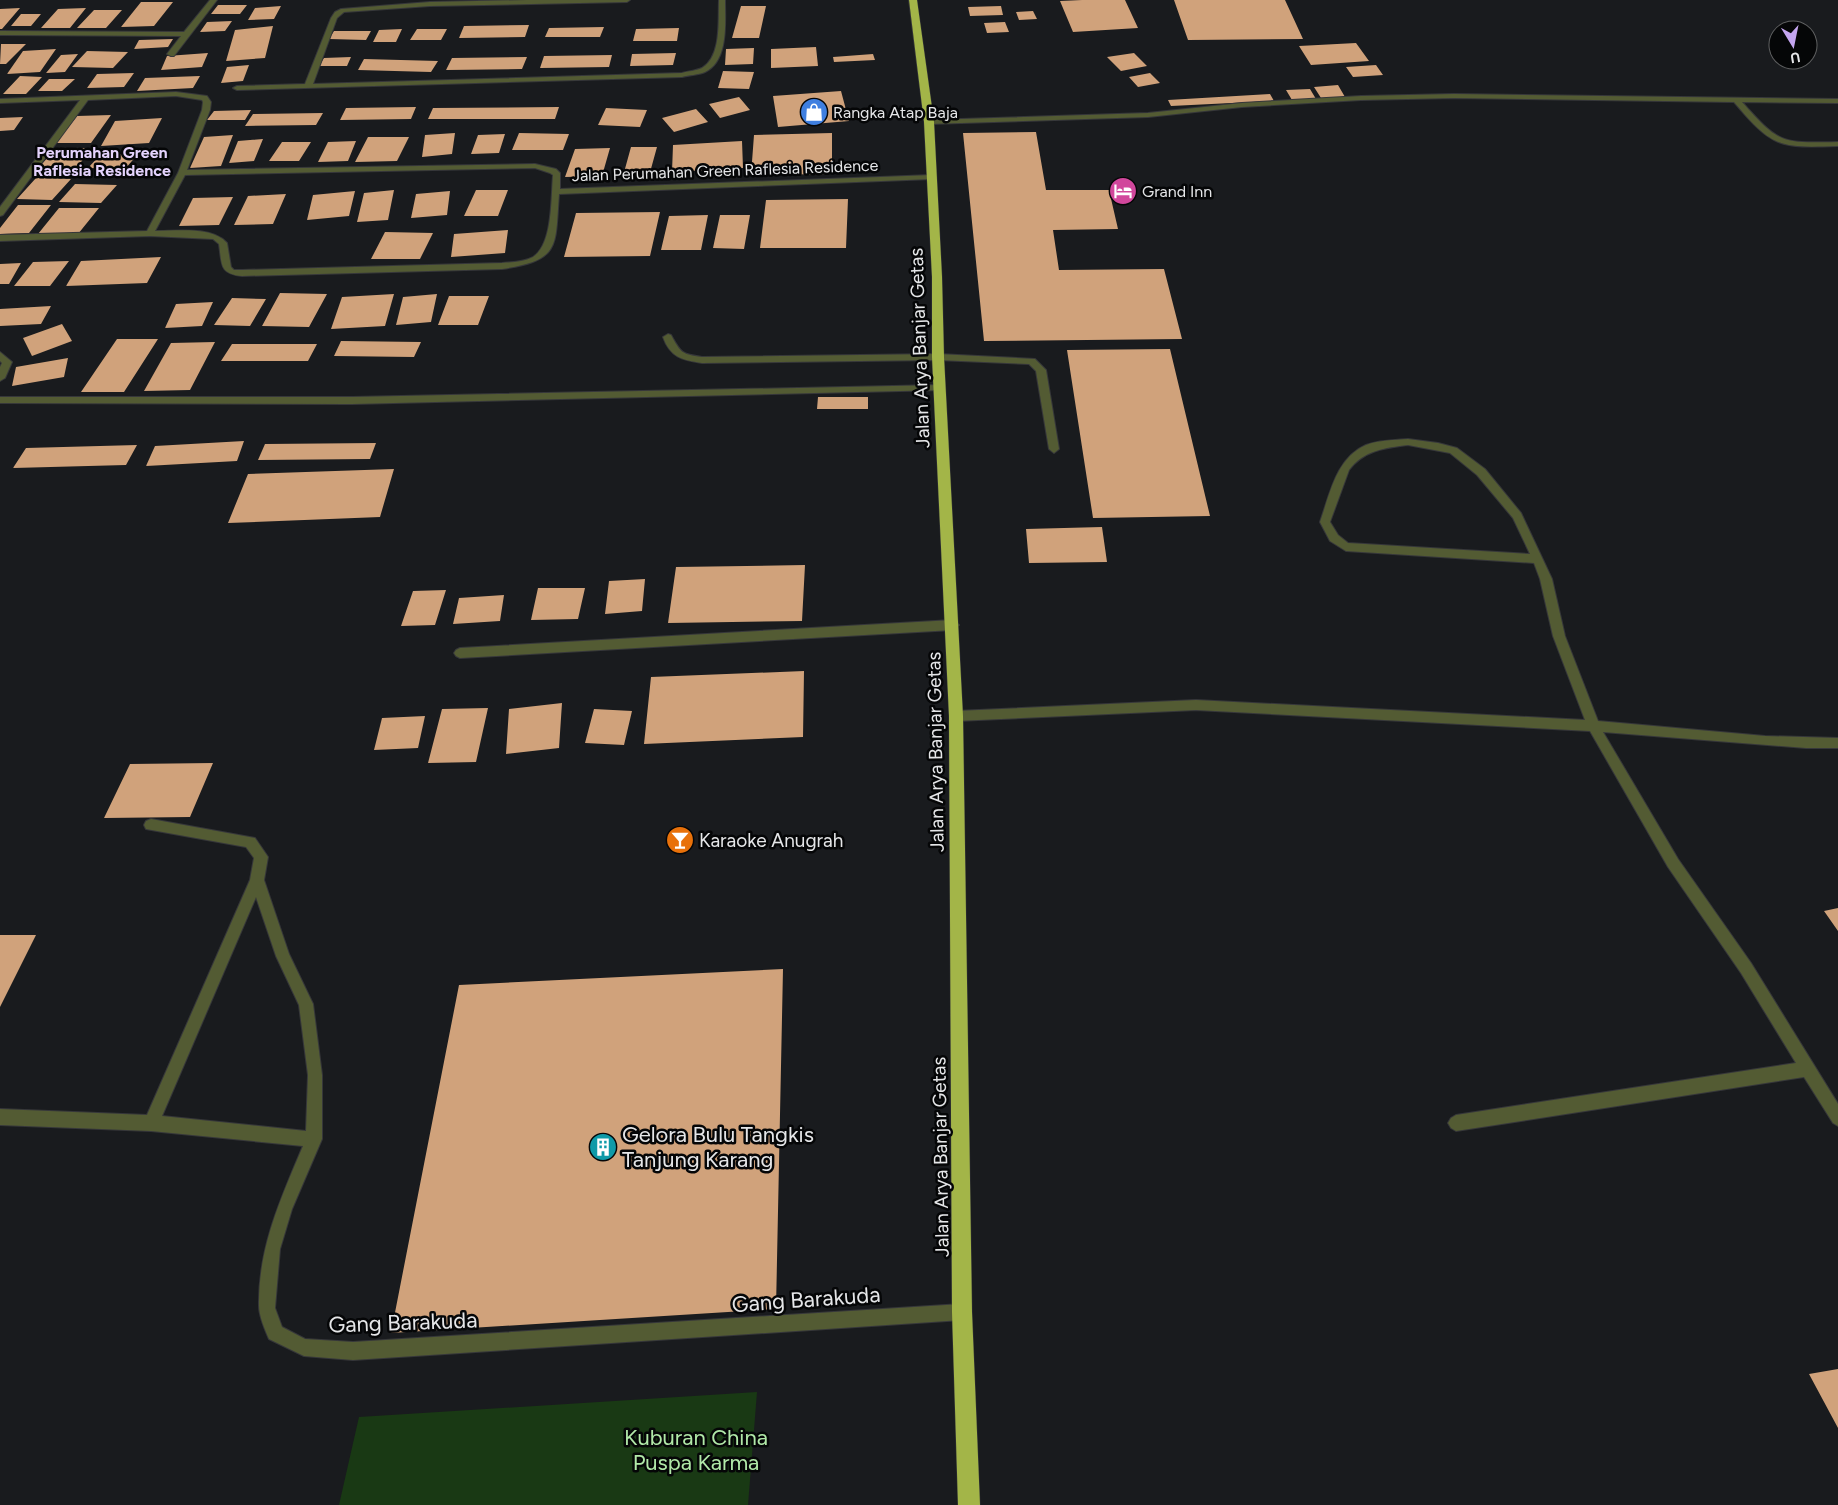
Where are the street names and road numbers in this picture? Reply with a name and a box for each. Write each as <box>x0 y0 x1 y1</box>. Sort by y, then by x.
street label: Jalan Perumahan Green Raflesia Residence <box>571 156 879 185</box>
street label: Jalan Arya Banjar Getas <box>905 247 934 449</box>
street label: Jalan Arya Banjar Getas <box>922 651 949 852</box>
street label: Jalan Arya Banjar Getas <box>927 1056 954 1257</box>
street label: Gang Barakuda <box>731 1281 881 1318</box>
street label: Gang Barakuda <box>328 1306 478 1339</box>

